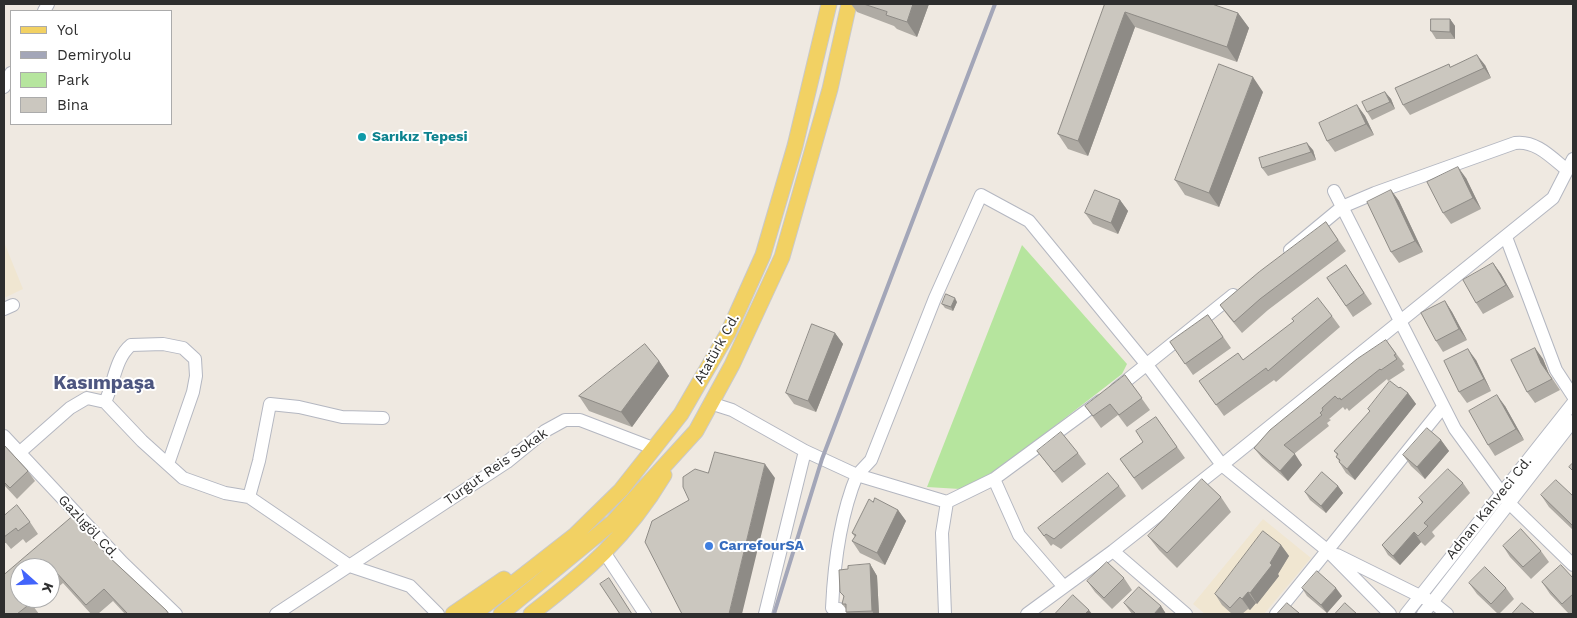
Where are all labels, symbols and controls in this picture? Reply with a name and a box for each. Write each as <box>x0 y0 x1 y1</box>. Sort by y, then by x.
legend <box>10 10 172 125</box>
text: Yol <box>57 21 78 39</box>
text: Demiryolu <box>57 46 131 64</box>
text: Park <box>57 71 89 89</box>
text: Bina <box>57 96 89 114</box>
place label: Sarıkız Tepesi <box>372 129 468 145</box>
marker: Sarıkız Tepesi <box>356 131 368 143</box>
street label: Atatürk Cd. <box>691 311 743 387</box>
district label: Kasımpaşa <box>53 372 155 394</box>
street label: Turgut Reis Sokak <box>441 425 551 509</box>
street label: Adnan Kahveci Cd. <box>1442 453 1536 563</box>
street label: Gazlıgöl Cd. <box>54 492 122 562</box>
place label: CarrefourSA <box>719 538 804 554</box>
marker: CarrefourSA <box>703 540 715 552</box>
north arrow <box>10 558 60 608</box>
text: K <box>39 580 57 595</box>

